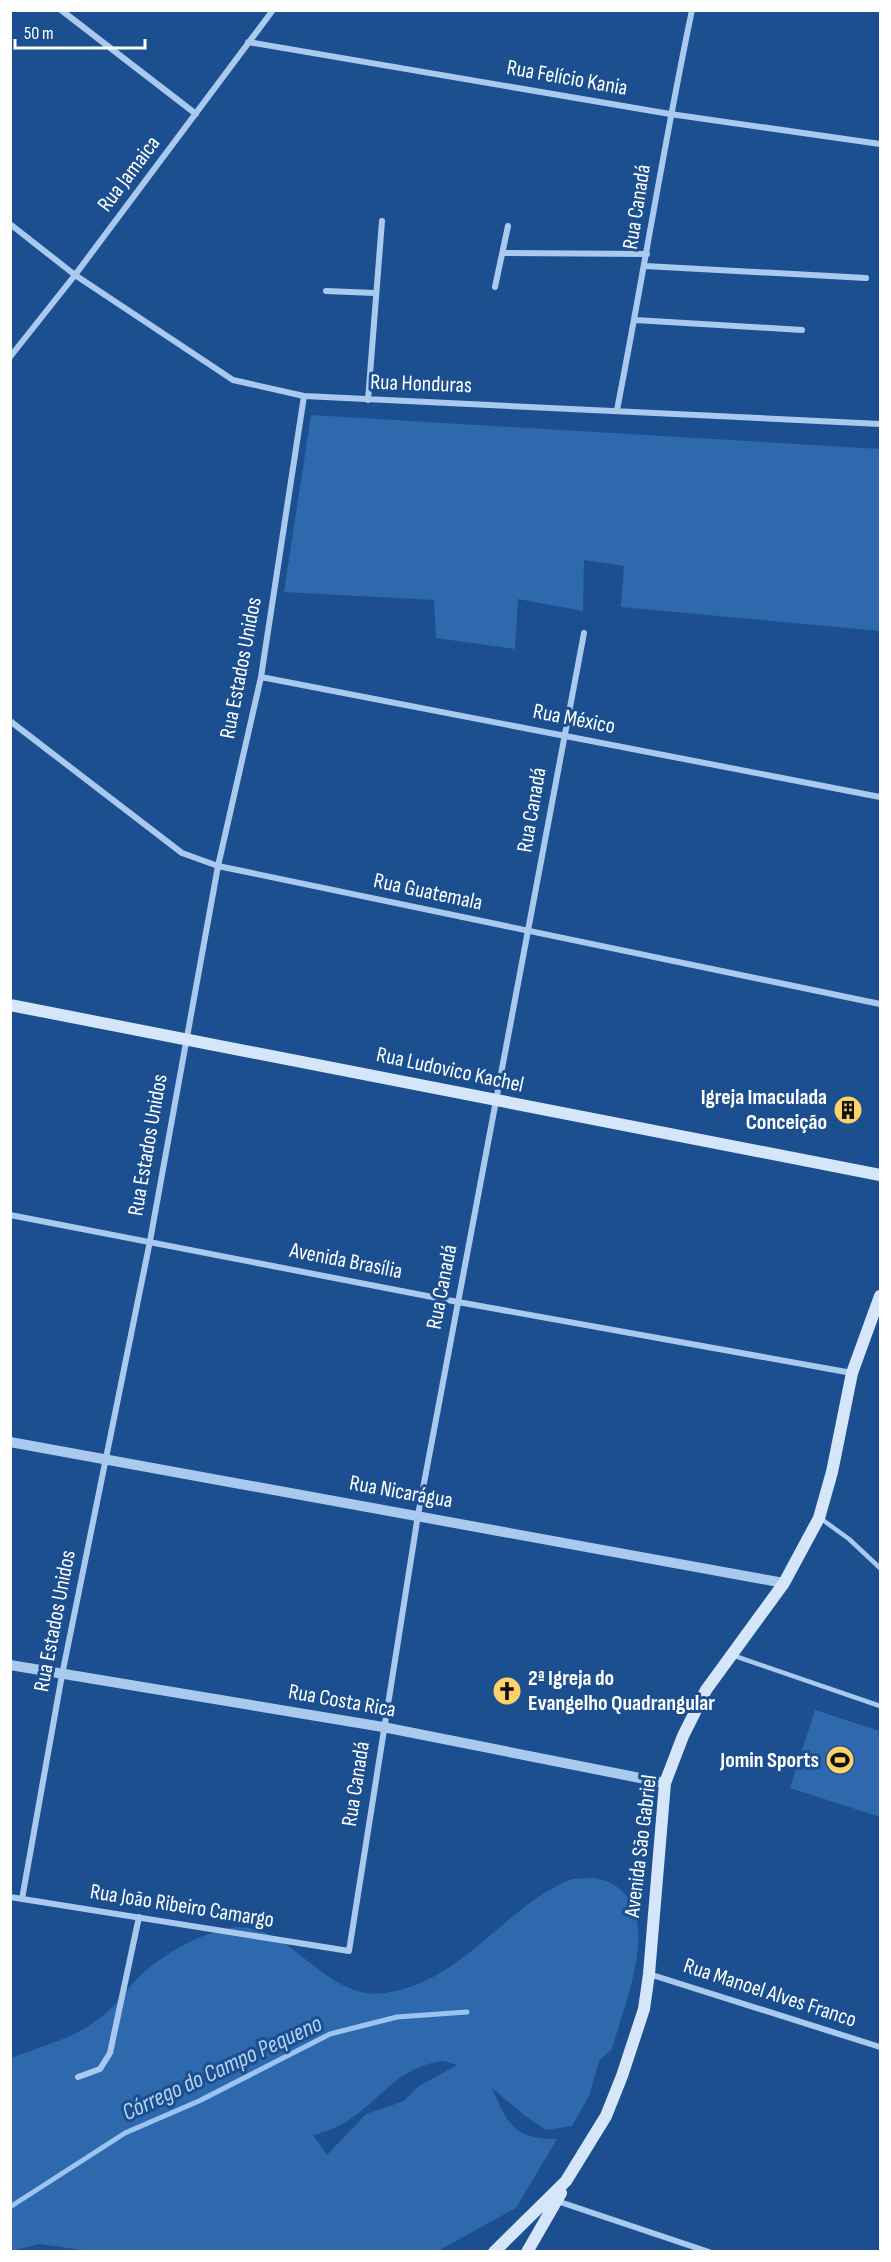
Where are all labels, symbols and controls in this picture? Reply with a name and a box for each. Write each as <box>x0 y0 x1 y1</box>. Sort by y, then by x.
scale bar <box>15 12 146 50</box>
text: 50 m <box>24 23 54 44</box>
street label: Rua Felício Kania <box>504 54 630 102</box>
street label: Rua Jamaica <box>92 131 166 217</box>
street label: Rua Canadá <box>617 163 657 251</box>
street label: Rua Honduras <box>370 369 472 399</box>
street label: Rua Estados Unidos <box>214 595 268 741</box>
street label: Rua México <box>531 698 617 740</box>
street label: Rua Canadá <box>511 765 553 855</box>
street label: Rua Guatemala <box>371 867 485 917</box>
street label: Rua Ludovico Kachel <box>374 1041 526 1099</box>
street label: Rua Estados Unidos <box>122 1072 174 1218</box>
place label: Igreja Imaculada Conceição <box>701 1084 827 1136</box>
building icon: Igreja Imaculada Conceição <box>832 1094 864 1126</box>
street label: Avenida Brasília <box>286 1237 405 1285</box>
street label: Rua Canadá <box>421 1242 463 1332</box>
street label: Rua Nicarágua <box>347 1470 455 1514</box>
street label: Rua Estados Unidos <box>28 1548 82 1694</box>
place label: 2ª Igreja do Evangelho Quadrangular <box>528 1665 715 1717</box>
church icon: 2ª Igreja do Evangelho Quadrangular <box>491 1675 523 1707</box>
street label: Rua Costa Rica <box>286 1678 398 1724</box>
street label: Rua Canadá <box>336 1740 376 1828</box>
sports icon: Jomin Sports <box>824 1744 856 1776</box>
place label: Jomin Sports <box>719 1747 819 1774</box>
street label: Avenida São Gabriel <box>619 1773 663 1920</box>
street label: Rua João Ribeiro Camargo <box>88 1878 276 1934</box>
street label: Rua Manoel Alves Franco <box>680 1952 860 2034</box>
water label: Córrego do Campo Pequeno <box>117 2009 327 2127</box>

